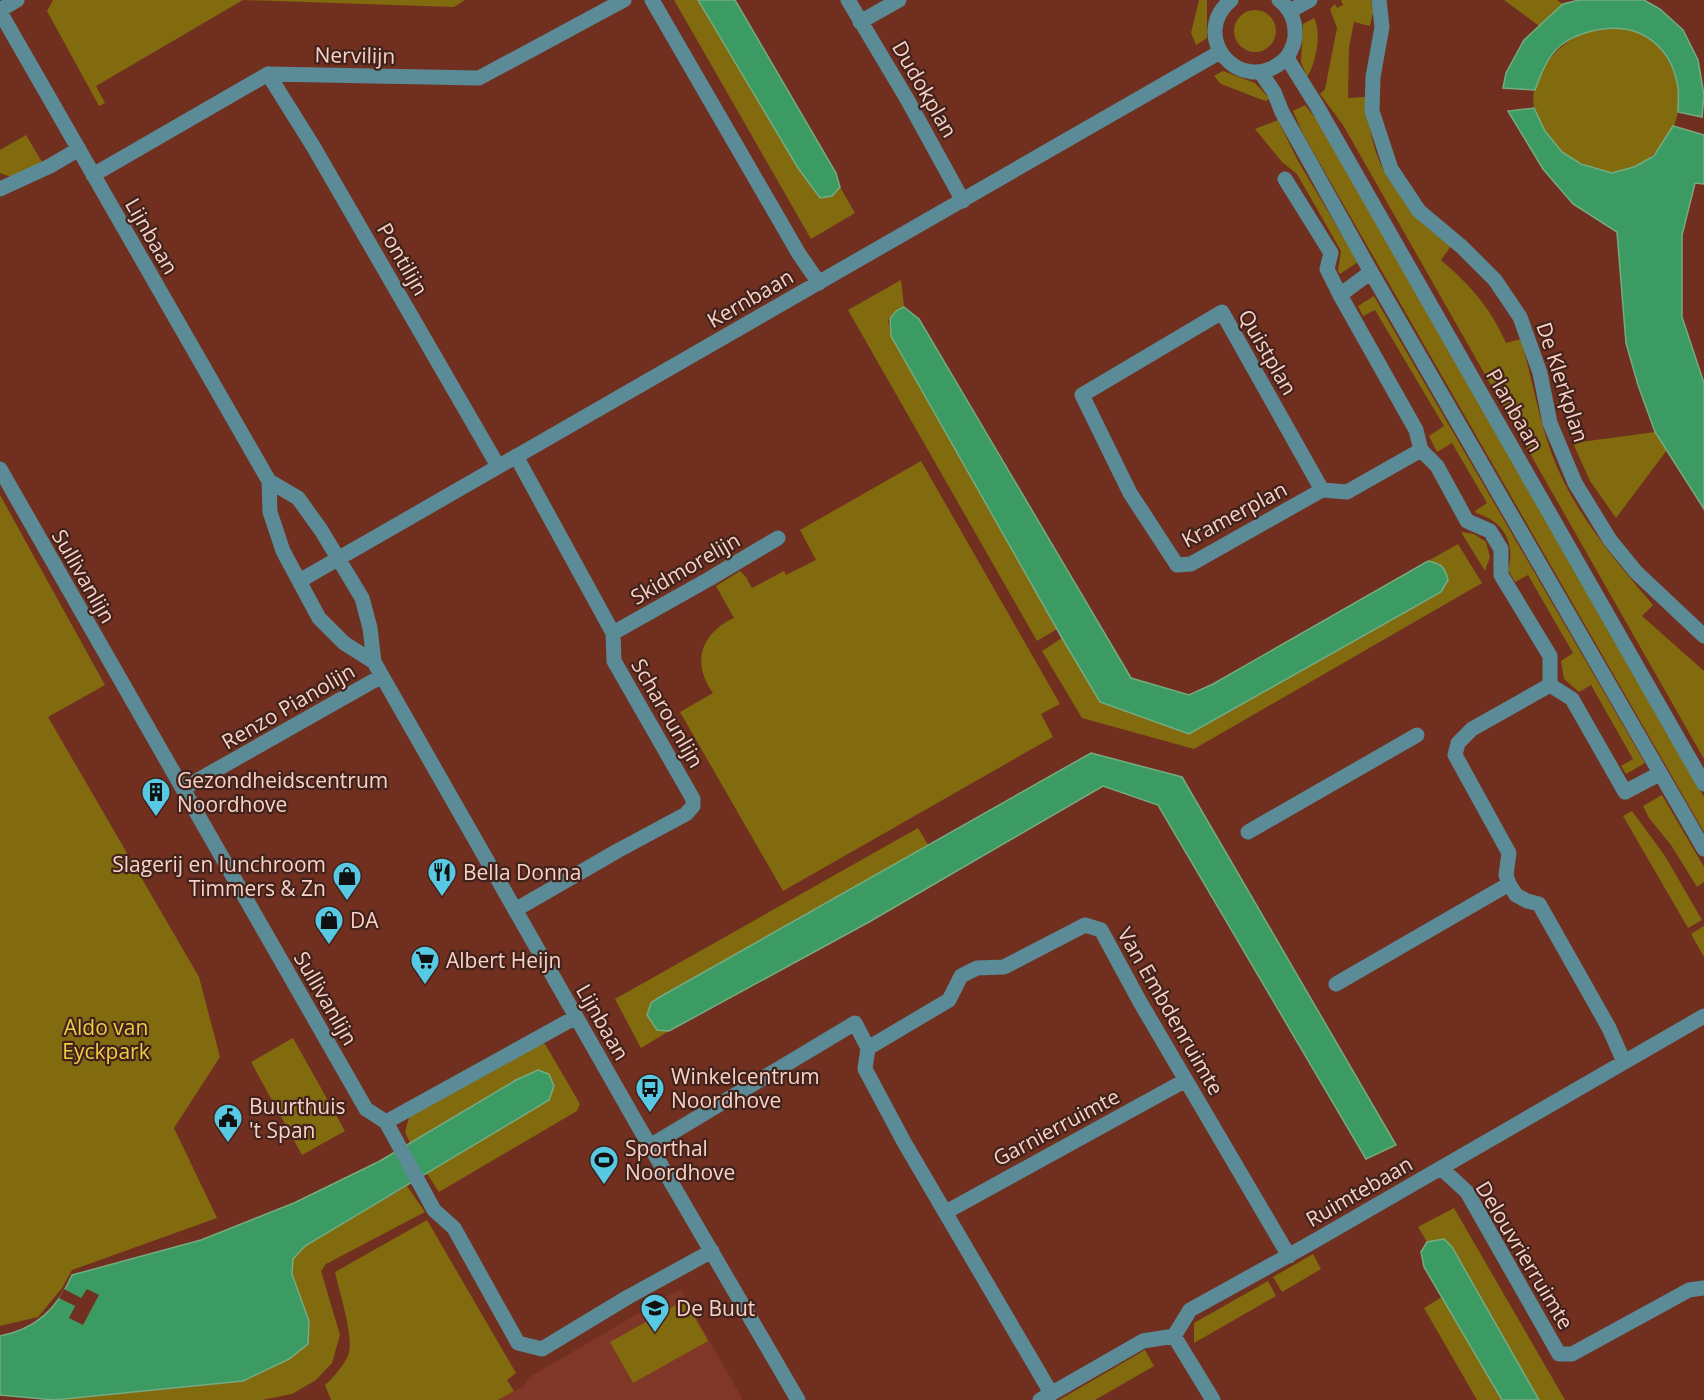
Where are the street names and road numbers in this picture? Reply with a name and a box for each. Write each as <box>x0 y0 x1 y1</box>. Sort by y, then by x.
street label: Dudokplan <box>886 36 964 142</box>
street label: Nervilijn <box>314 40 396 70</box>
street label: Lijnbaan <box>119 193 185 279</box>
street label: Pontilijn <box>371 217 435 301</box>
street label: Kernbaan <box>702 262 798 334</box>
street label: Quistplan <box>1232 304 1304 400</box>
street label: De Klerkplan <box>1530 318 1596 446</box>
street label: Planbaan <box>1480 363 1550 457</box>
street label: Kramerplan <box>1176 474 1292 554</box>
street label: Sullivanlijn <box>46 524 122 628</box>
street label: Skidmorelijn <box>625 525 745 611</box>
street label: Scharounlijn <box>625 653 711 773</box>
street label: Renzo Pianolijn <box>216 657 360 755</box>
street label: Van Embdenruimte <box>1112 922 1230 1100</box>
street label: Sullivanlijn <box>288 946 364 1050</box>
street label: Lijnbaan <box>570 979 636 1065</box>
street label: Garnierruimte <box>988 1082 1124 1172</box>
street label: Ruimtebaan <box>1300 1149 1418 1233</box>
street label: Delouvrierruimte <box>1470 1176 1580 1334</box>

